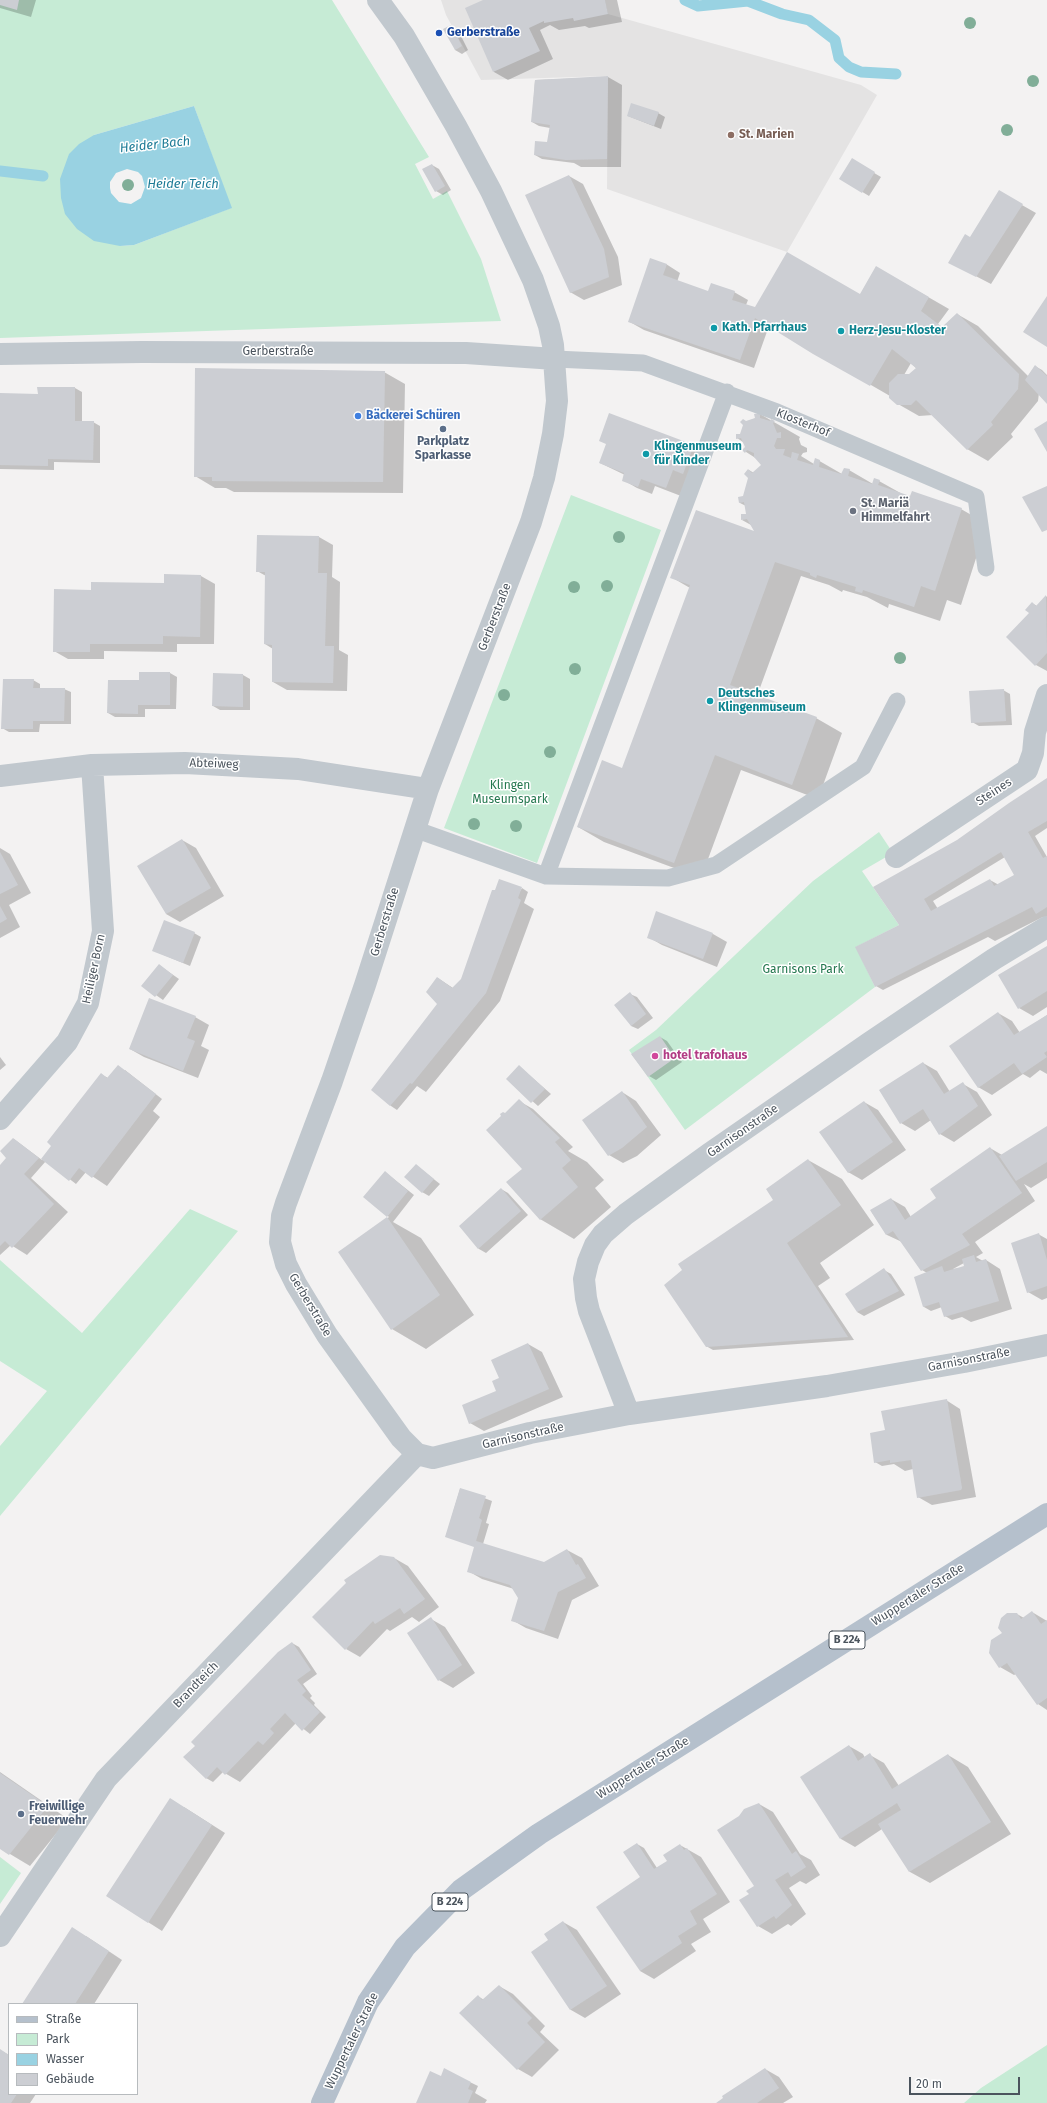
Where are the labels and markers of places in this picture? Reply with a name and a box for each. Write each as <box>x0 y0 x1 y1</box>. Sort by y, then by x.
place label: Gerberstraße <box>447 26 520 40</box>
marker: Gerberstraße <box>434 28 444 38</box>
place label: St. Marien <box>739 128 794 142</box>
marker: St. Marien <box>726 130 736 140</box>
place label: Kath. Pfarrhaus <box>722 321 807 335</box>
marker: Kath. Pfarrhaus <box>709 323 719 333</box>
place label: Herz-Jesu-Kloster <box>849 324 946 338</box>
marker: Herz-Jesu-Kloster <box>836 326 846 336</box>
place label: Bäckerei Schüren <box>366 409 461 423</box>
marker: Bäckerei Schüren <box>353 411 363 421</box>
marker: Parkplatz Sparkasse <box>438 424 448 434</box>
place label: Parkplatz Sparkasse <box>415 435 471 463</box>
place label: Klingenmuseum für Kinder <box>654 440 742 468</box>
marker: Klingenmuseum für Kinder <box>641 449 651 459</box>
place label: St. Mariä Himmelfahrt <box>861 497 930 525</box>
marker: St. Mariä Himmelfahrt <box>848 506 858 516</box>
place label: Deutsches Klingenmuseum <box>718 687 806 715</box>
marker: Deutsches Klingenmuseum <box>705 696 715 706</box>
place label: hotel trafohaus <box>663 1049 747 1063</box>
marker: hotel trafohaus <box>650 1051 660 1061</box>
place label: Freiwillige Feuerwehr <box>29 1800 87 1828</box>
marker: Freiwillige Feuerwehr <box>16 1809 26 1819</box>

